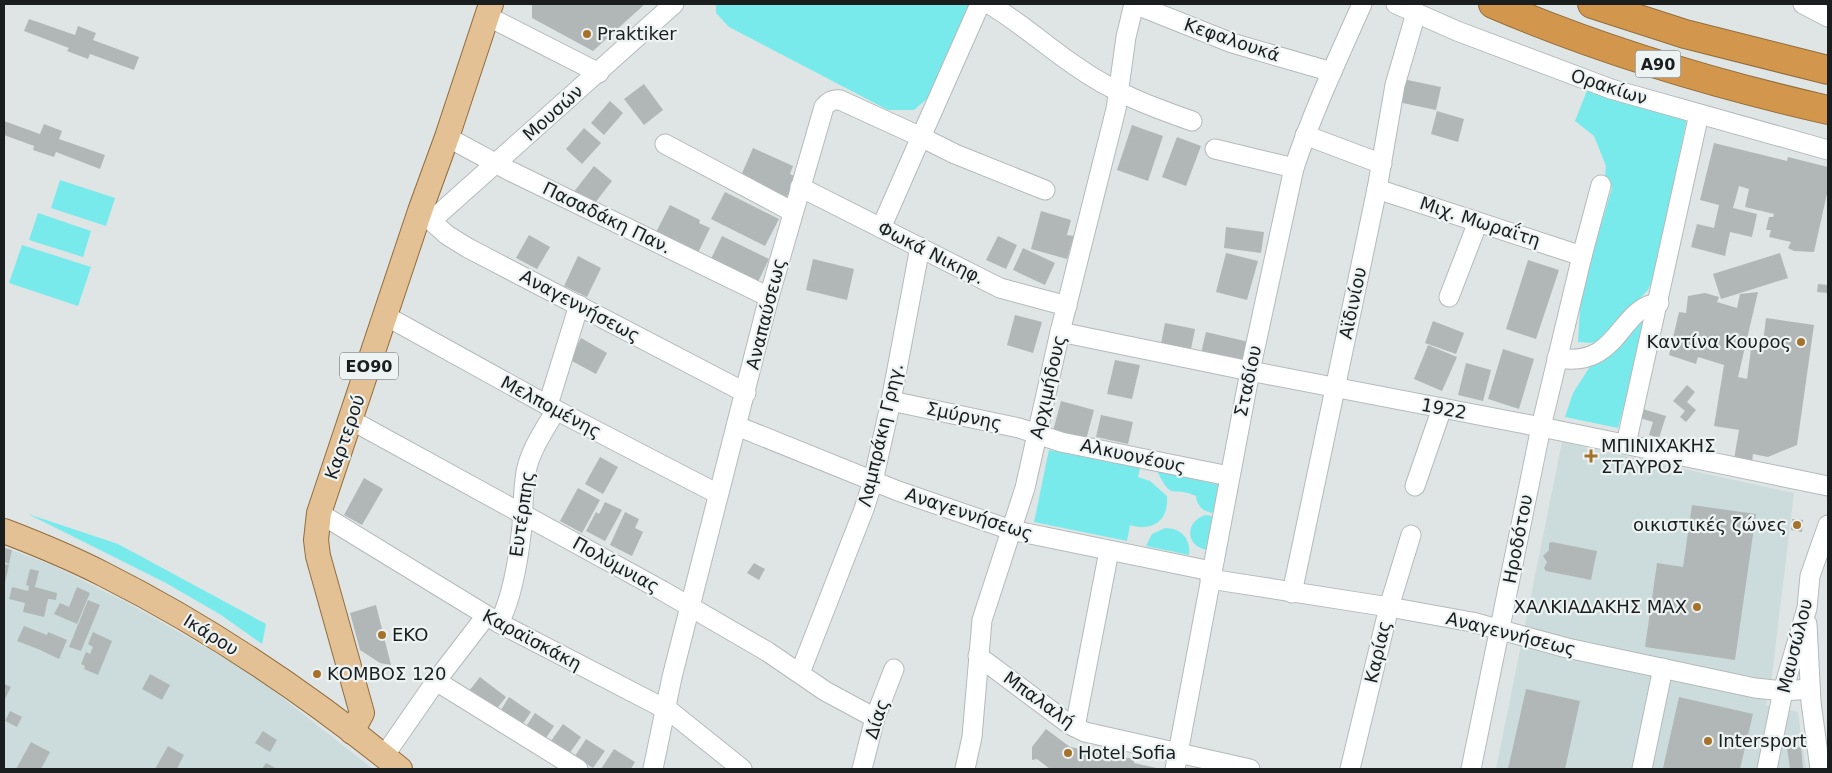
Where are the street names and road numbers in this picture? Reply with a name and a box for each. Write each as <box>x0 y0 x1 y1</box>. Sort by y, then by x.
street label: Κεφαλουκά <box>1182 13 1283 66</box>
road number: Α90 <box>1636 51 1680 78</box>
street label: Ορακίων <box>1568 64 1650 109</box>
street label: Μουσών <box>518 80 587 145</box>
street label: Πασαδάκη Παν. <box>539 177 675 258</box>
street label: Μιχ. Μωραΐτη <box>1417 191 1543 251</box>
street label: Φωκά Νικηφ. <box>875 217 988 288</box>
street label: Αναπαύσεως <box>742 256 790 372</box>
street label: Αναγεννήσεως <box>517 265 644 346</box>
street label: Αϊδινίου <box>1335 265 1370 341</box>
street label: Αρχιμήδους <box>1025 333 1070 441</box>
street label: Σταδίου <box>1230 343 1265 419</box>
road number: ΕΟ90 <box>340 352 398 380</box>
street label: Λαμπράκη Γρηγ. <box>854 361 907 509</box>
street label: Μελπομένης <box>497 371 605 442</box>
street label: Καρτερού <box>320 392 369 482</box>
street label: 1922 <box>1420 394 1469 423</box>
street label: Σμύρνης <box>924 397 1004 434</box>
street label: Αλκυονέους <box>1079 434 1188 477</box>
street label: Ευτέρπης <box>505 470 538 558</box>
street label: Αναγεννήσεως <box>903 483 1036 544</box>
street label: Ηροδότου <box>1499 493 1536 585</box>
street label: Πολύμνιας <box>569 532 663 597</box>
street label: Μαυσώλου <box>1773 597 1816 695</box>
street label: Καραϊσκάκη <box>479 605 585 674</box>
street label: Αναγεννήσεως <box>1444 607 1578 660</box>
street label: Ικάρου <box>180 610 243 660</box>
street label: Καρίας <box>1360 619 1395 685</box>
street label: Μπαλαλή <box>1000 667 1079 732</box>
street label: Δίας <box>860 696 893 742</box>

